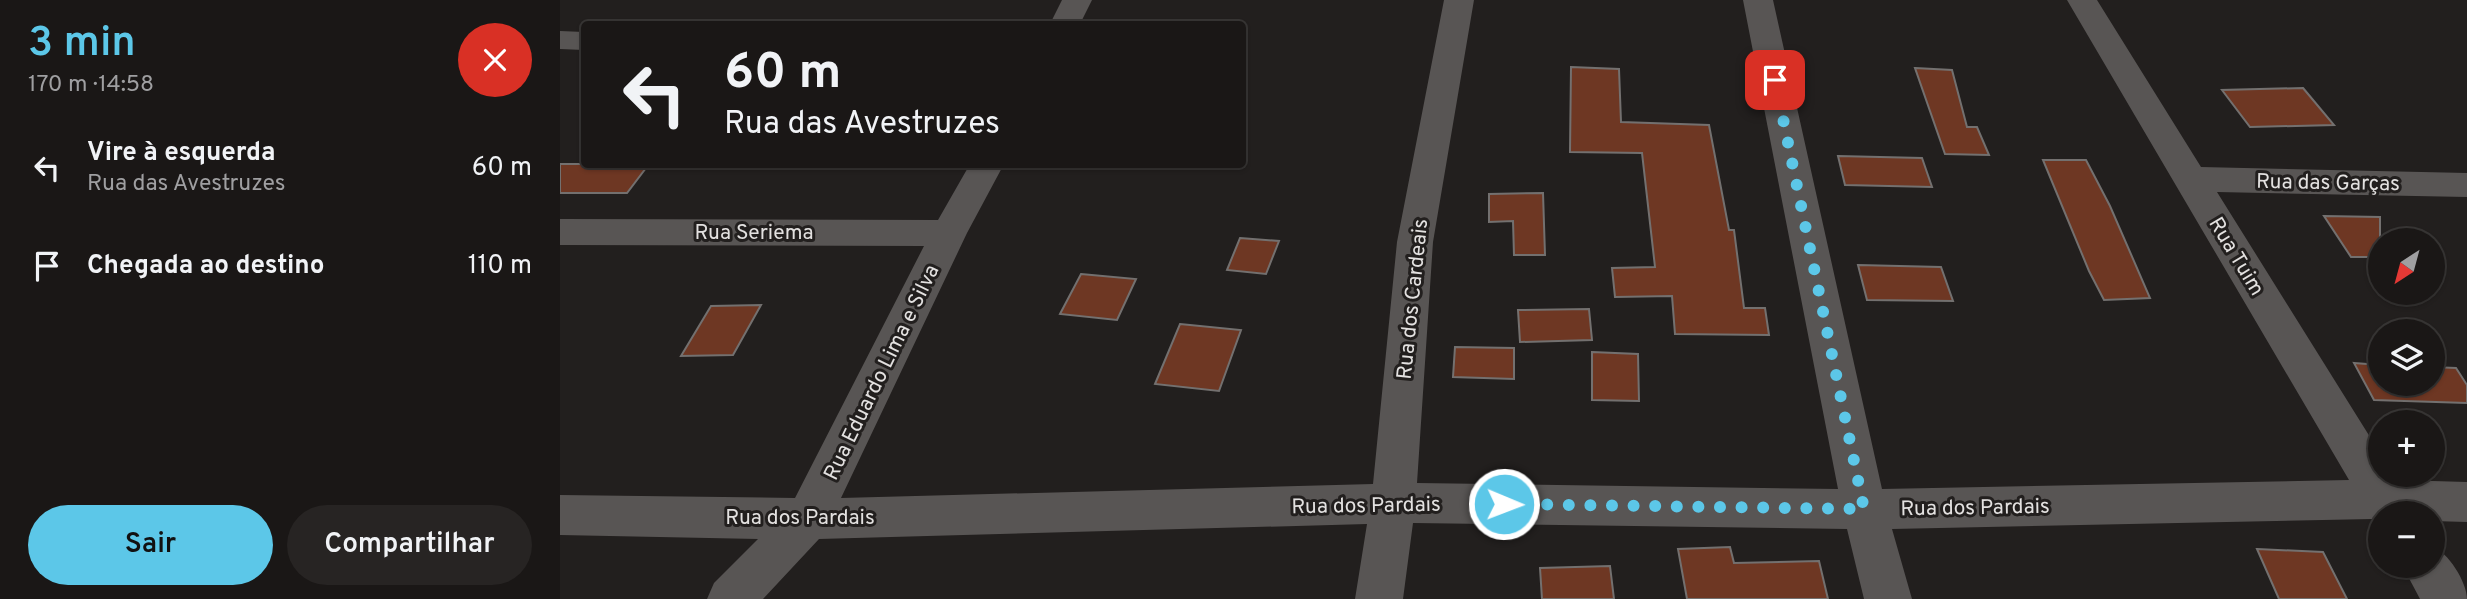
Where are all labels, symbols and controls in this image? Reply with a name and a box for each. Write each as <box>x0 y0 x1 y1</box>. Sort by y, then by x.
text: 3 min <box>28 18 136 71</box>
button: close <box>458 23 532 97</box>
text: 60 m <box>724 44 842 106</box>
icon: left <box>609 49 700 140</box>
pin <box>1745 50 1805 110</box>
icon: arrive <box>1756 61 1794 99</box>
text: 170 m · 14:58 <box>28 71 154 100</box>
text: Rua das Avestruzes <box>724 105 1000 145</box>
text: Vire à esquerda <box>87 137 275 170</box>
icon: left <box>28 149 66 187</box>
text: 60 m <box>472 152 532 185</box>
street label: Rua das Garças <box>2256 169 2400 198</box>
text: Rua das Avestruzes <box>87 170 285 199</box>
street label: Rua Tuim <box>2202 212 2270 301</box>
street label: Rua dos Cardeais <box>1392 217 1435 381</box>
street label: Rua Seriema <box>694 220 814 247</box>
north arrow <box>2368 228 2445 304</box>
map controls <box>2368 228 2445 578</box>
icon: arrive <box>28 247 66 285</box>
text: Chegada ao destino <box>87 250 324 283</box>
text: 110 m <box>468 250 532 283</box>
street label: Rua Eduardo Lima e Silva <box>818 260 946 485</box>
button: layers <box>2368 319 2445 396</box>
button: + <box>2368 410 2445 487</box>
position arrow <box>1467 467 1541 541</box>
street label: Rua dos Pardais <box>1291 492 1441 521</box>
street label: Rua dos Pardais <box>1900 494 2050 523</box>
button: − <box>2368 501 2445 578</box>
button: Sair <box>28 505 273 585</box>
button: Compartilhar <box>287 505 532 585</box>
street label: Rua dos Pardais <box>725 505 875 532</box>

